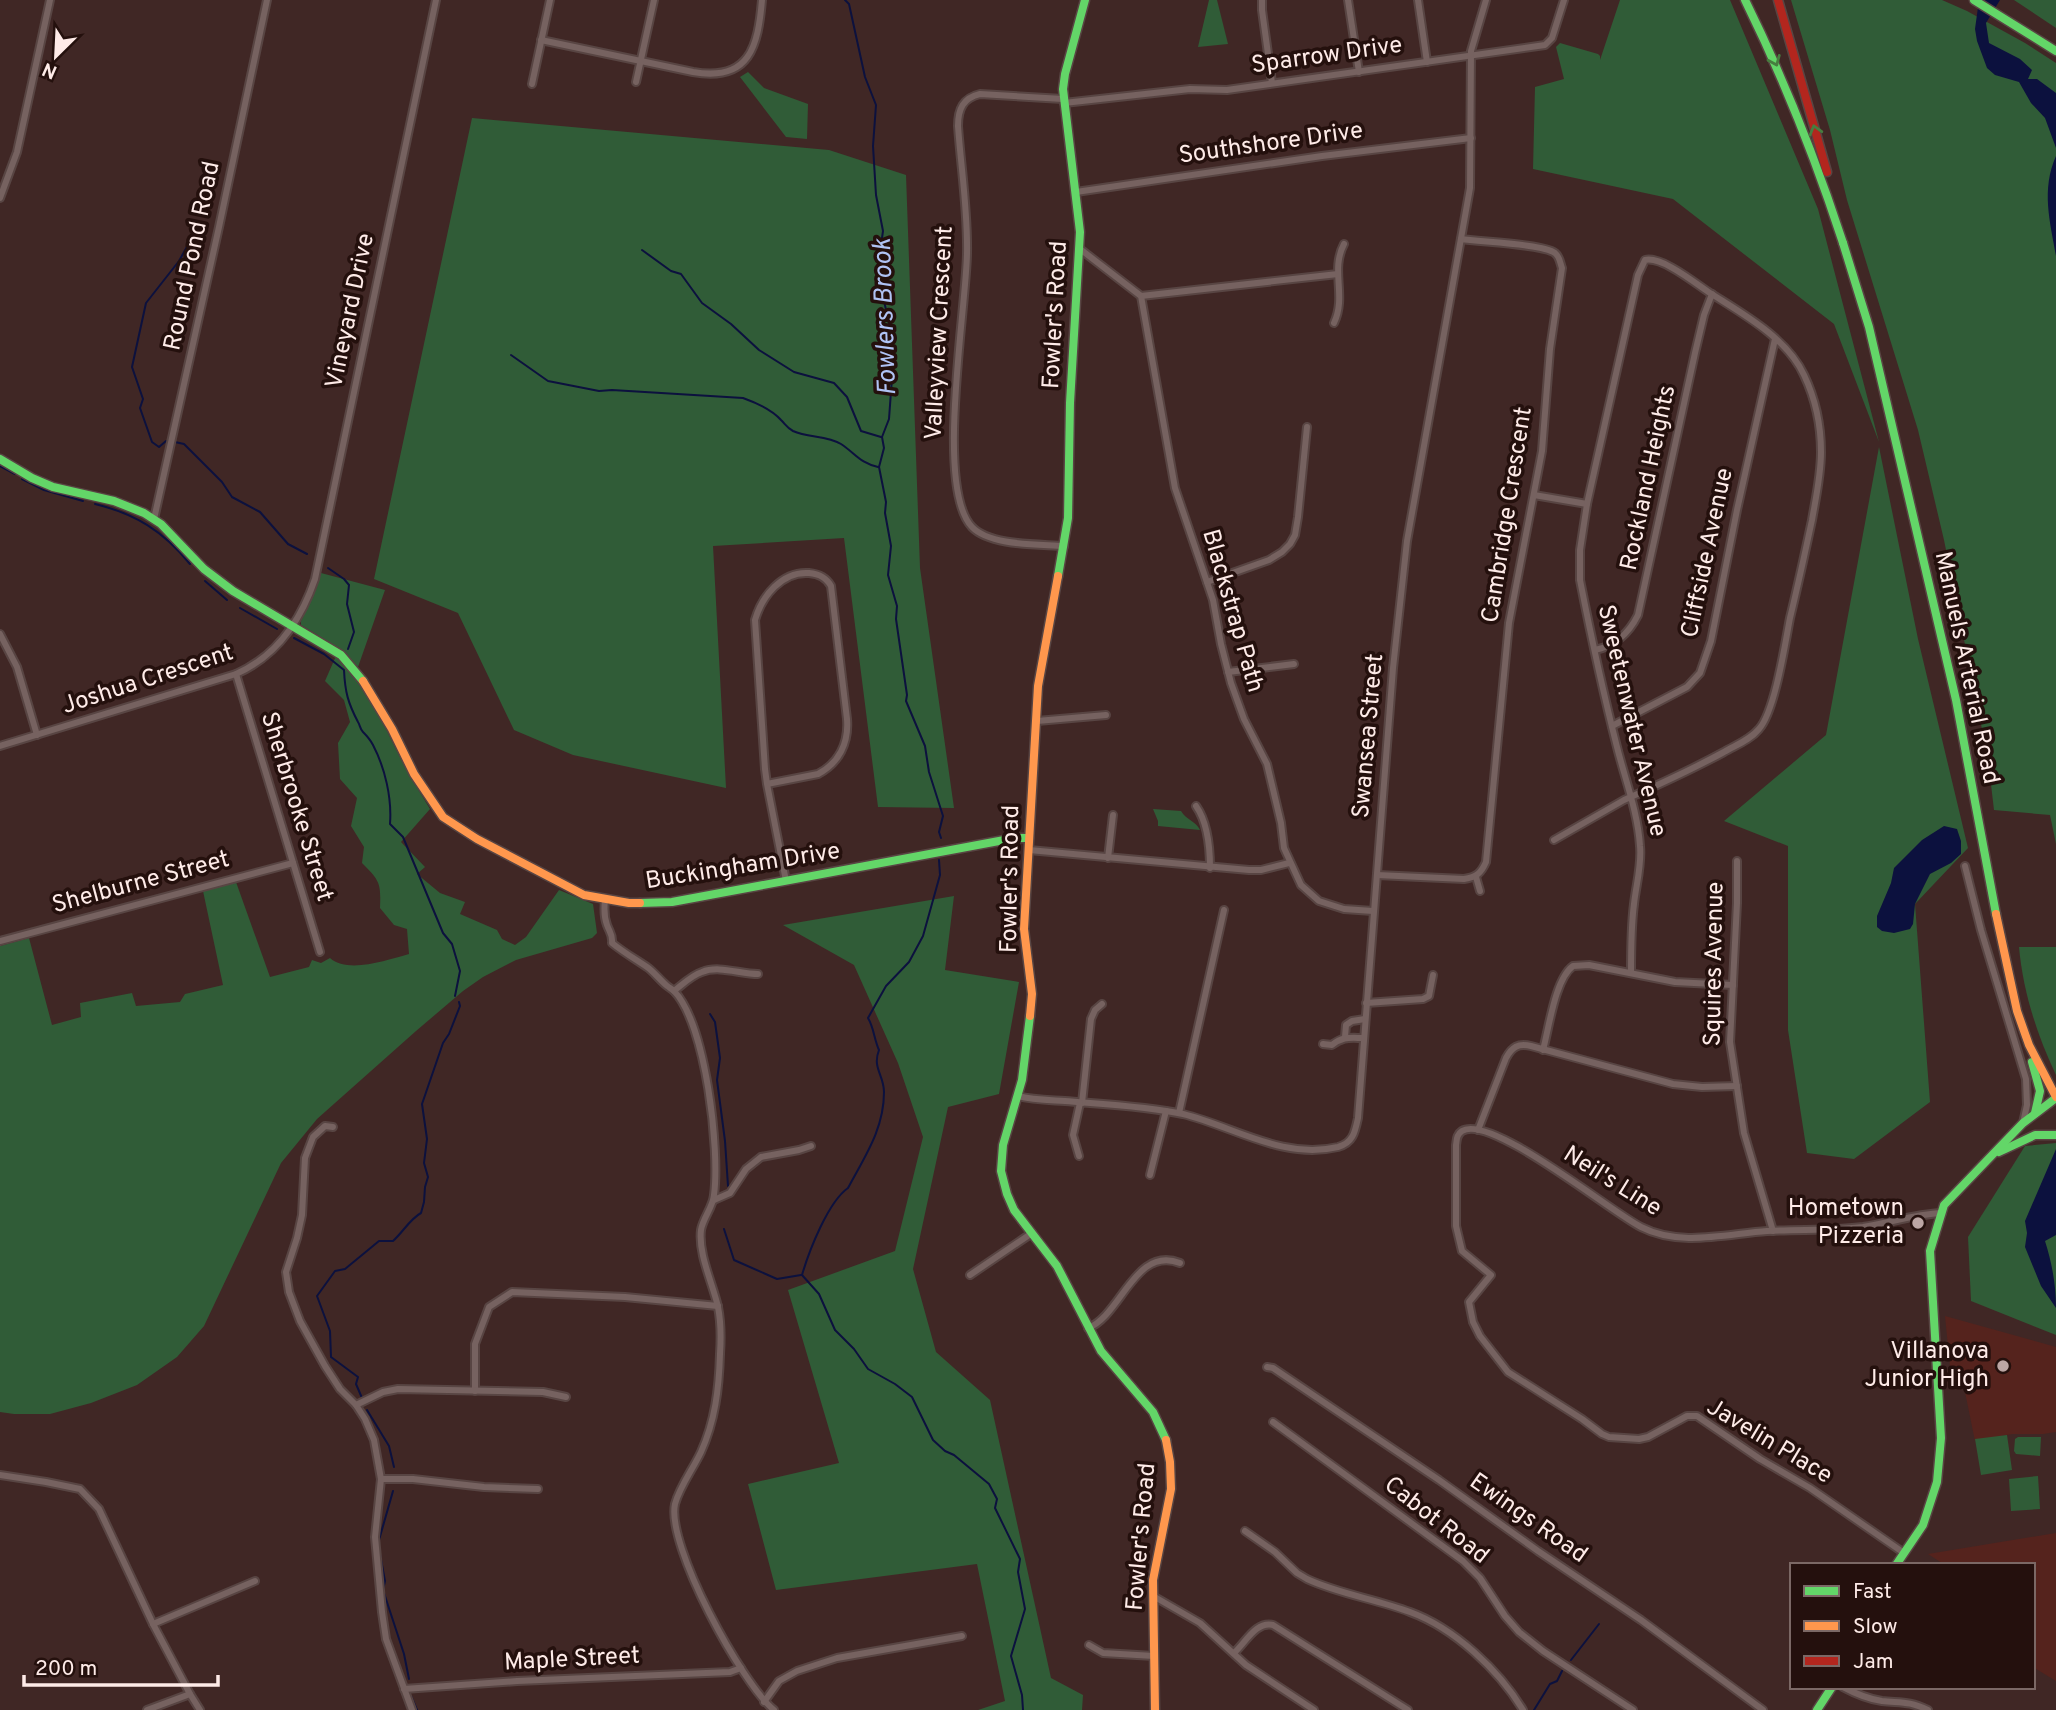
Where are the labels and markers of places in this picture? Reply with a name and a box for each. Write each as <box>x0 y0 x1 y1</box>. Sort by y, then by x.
place label: Hometown Pizzeria <box>1788 1194 1904 1252</box>
marker: Hometown Pizzeria <box>1910 1215 1926 1231</box>
place label: Villanova Junior High <box>1864 1337 1989 1395</box>
marker: Villanova Junior High <box>1995 1358 2011 1374</box>

